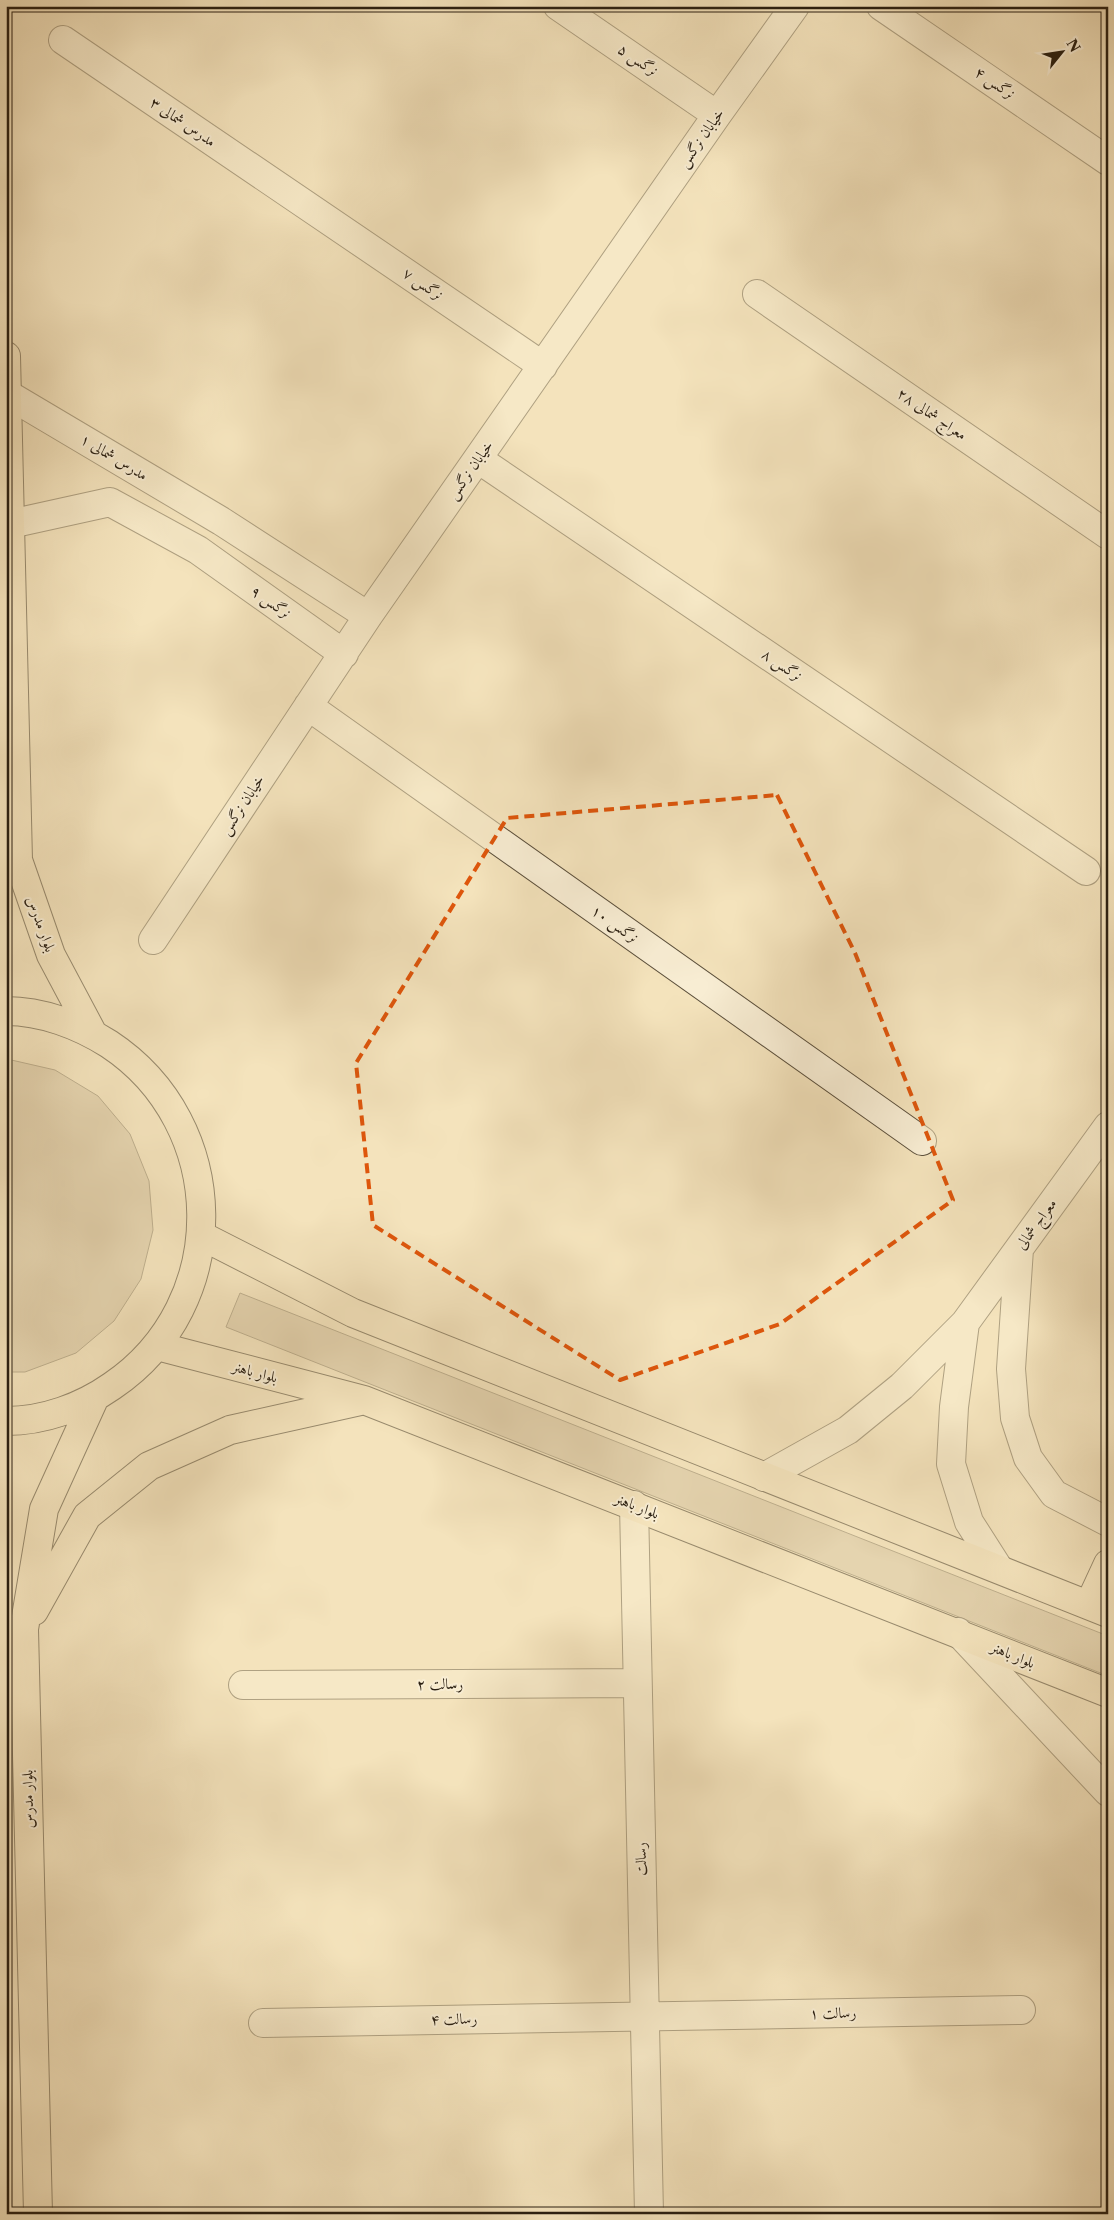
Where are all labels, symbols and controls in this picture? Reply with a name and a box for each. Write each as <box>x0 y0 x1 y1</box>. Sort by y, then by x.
north arrow <box>1036 28 1086 78</box>
text: N <box>1062 36 1084 55</box>
street label: نرگس ۵ <box>614 39 662 81</box>
street label: نرگس ۴ <box>971 62 1019 104</box>
street label: مدرس شمالی ۳ <box>147 93 220 150</box>
street label: خیابان نرگس <box>673 104 729 172</box>
street label: نرگس ۷ <box>399 263 447 305</box>
street label: معراج شمالی ۲۸ <box>892 383 971 447</box>
street label: مدرس شمالی ۱ <box>77 429 151 484</box>
street label: خیابان نرگس <box>442 436 498 504</box>
street label: نرگس ۹ <box>247 581 295 623</box>
street label: نرگس ۸ <box>758 644 806 686</box>
street label: خیابان نرگس <box>215 771 269 839</box>
street label: بلوار مدرس <box>23 893 60 955</box>
street label: نرگس ۱۰ <box>587 900 643 948</box>
street label: معراج شمالی <box>1011 1195 1064 1255</box>
street label: بلوار باهنر <box>229 1356 280 1387</box>
street label: بلوار باهنر <box>610 1488 662 1523</box>
street label: بلوار باهنر <box>986 1636 1038 1672</box>
street label: رسالت ۲ <box>417 1674 463 1693</box>
street label: بلوار مدرس <box>17 1769 38 1828</box>
street label: رسالت <box>631 1842 650 1876</box>
street label: رسالت ۱ <box>810 2003 856 2022</box>
street label: رسالت ۴ <box>431 2009 477 2028</box>

